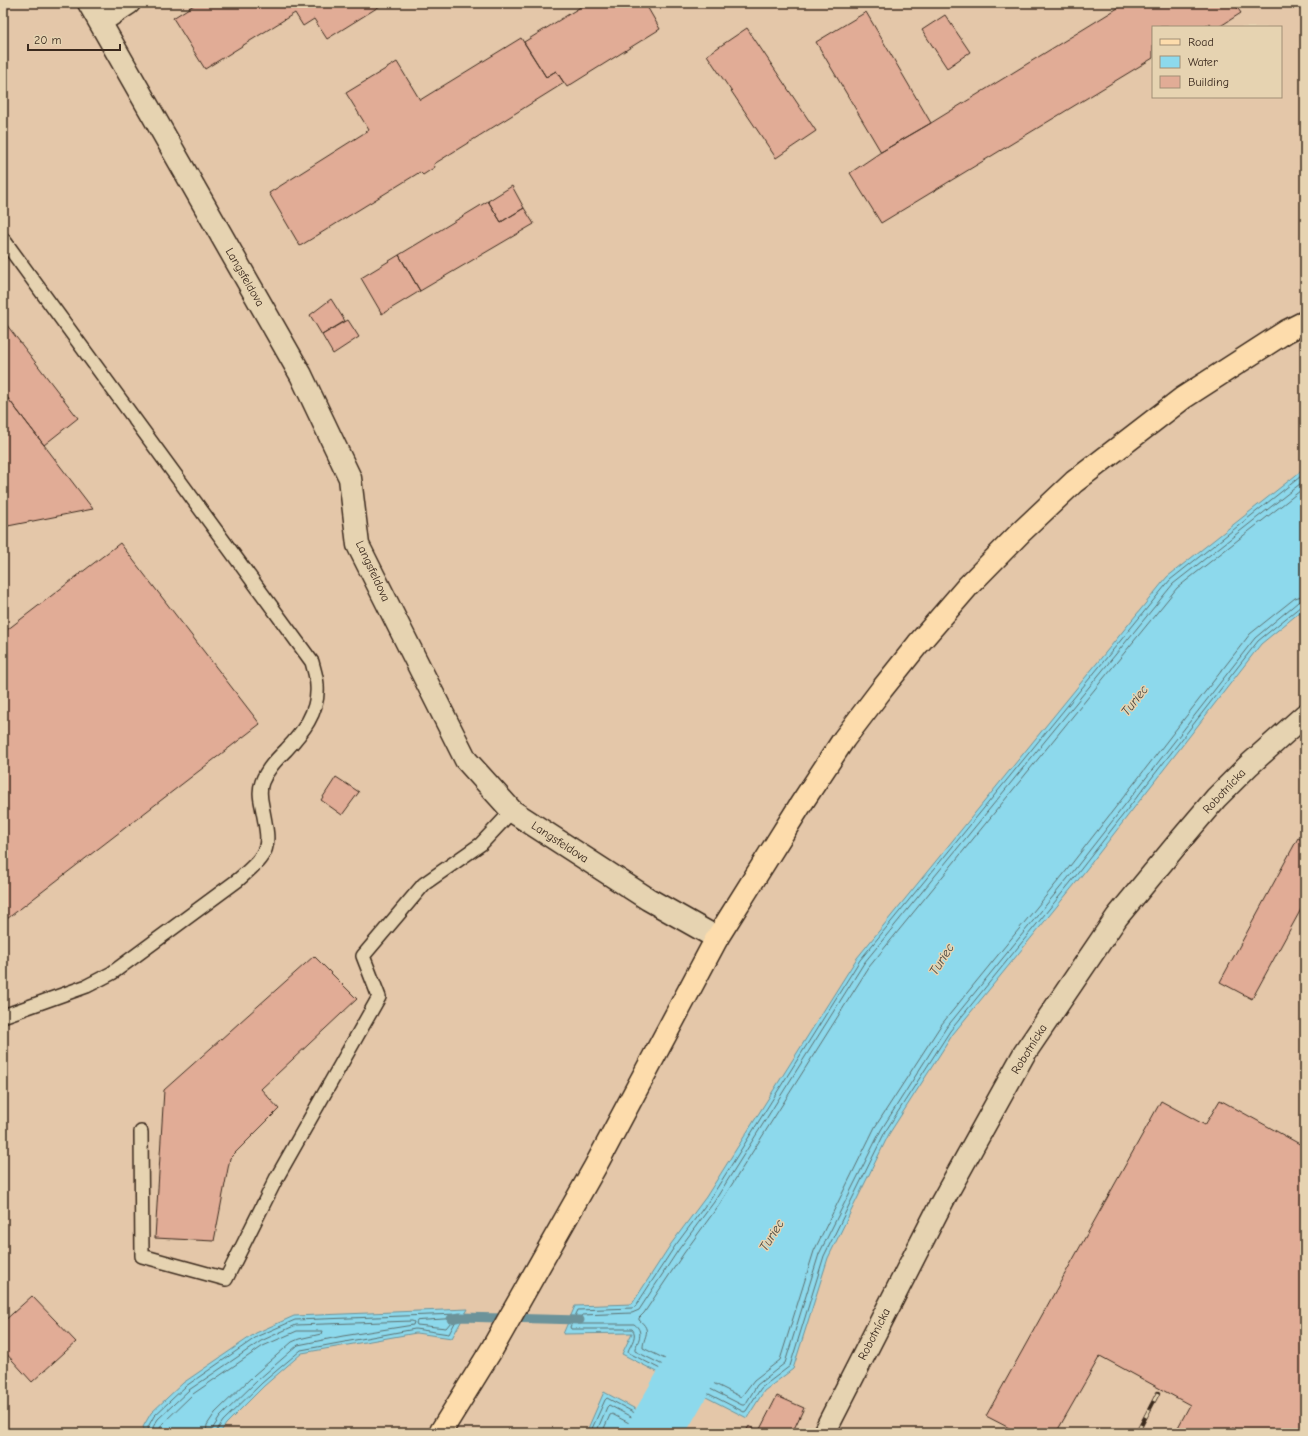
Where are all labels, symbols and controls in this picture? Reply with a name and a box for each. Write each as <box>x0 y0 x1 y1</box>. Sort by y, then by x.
scale bar <box>28 26 120 52</box>
legend <box>1152 26 1282 98</box>
text: 20 m <box>34 33 62 47</box>
text: Road <box>1188 35 1214 49</box>
text: Water <box>1188 55 1218 69</box>
text: Building <box>1188 75 1229 89</box>
street label: Langsfeldova <box>223 245 267 309</box>
street label: Langsfeldova <box>353 538 393 604</box>
water label: Turiec <box>1118 682 1151 719</box>
street label: Robotnícka <box>1200 766 1248 816</box>
street label: Langsfeldova <box>529 818 591 866</box>
water label: Turiec <box>926 941 957 978</box>
street label: Robotnícka <box>1008 1021 1050 1077</box>
water label: Turiec <box>756 1217 787 1254</box>
street label: Robotnícka <box>855 1306 893 1362</box>

